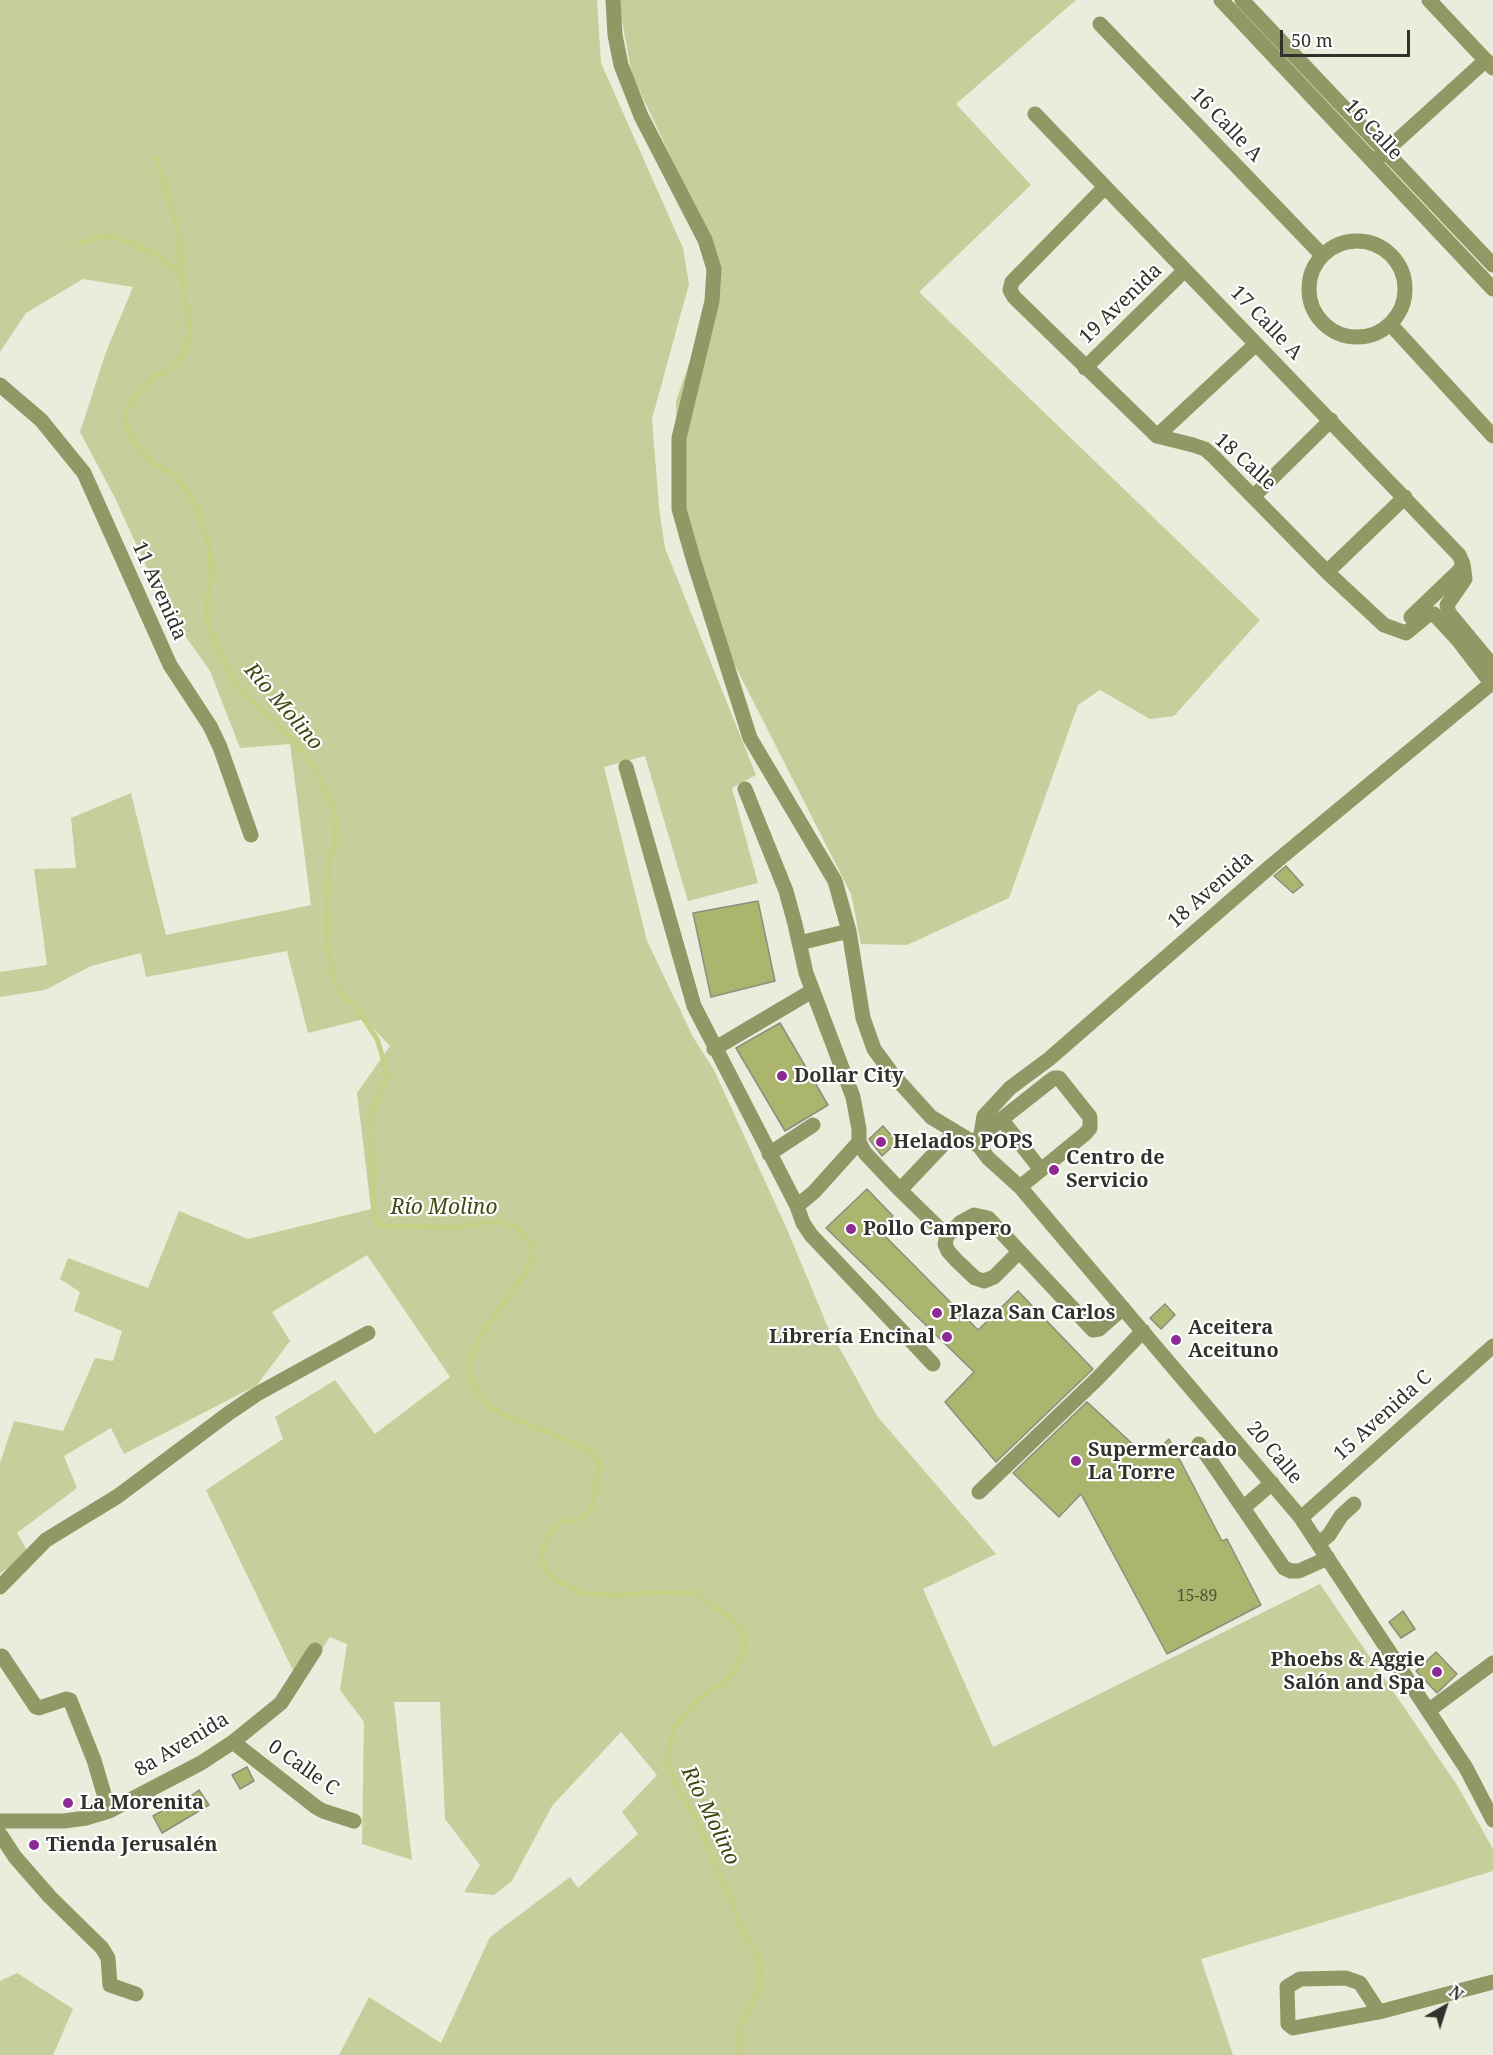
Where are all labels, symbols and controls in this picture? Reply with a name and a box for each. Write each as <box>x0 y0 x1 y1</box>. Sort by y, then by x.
scale bar <box>1283 18 1414 56</box>
text: 50 m <box>1291 28 1333 52</box>
street label: 16 Calle A <box>1185 83 1267 167</box>
street label: 16 Calle <box>1339 95 1407 165</box>
street label: 19 Avenida <box>1075 259 1167 349</box>
street label: 17 Calle A <box>1225 281 1307 365</box>
street label: 18 Calle <box>1209 428 1281 496</box>
street label: 11 Avenida <box>127 538 191 644</box>
water label: Río Molino <box>238 658 328 756</box>
street label: 18 Avenida <box>1163 846 1259 934</box>
place label: Dollar City <box>794 1064 903 1088</box>
marker: Dollar City <box>775 1069 789 1083</box>
place label: Helados POPS <box>893 1130 1033 1154</box>
marker: Helados POPS <box>874 1135 888 1149</box>
place label: Centro de Servicio <box>1066 1146 1165 1193</box>
marker: Centro de Servicio <box>1047 1163 1061 1177</box>
water label: Río Molino <box>391 1195 497 1221</box>
place label: Pollo Campero <box>863 1217 1012 1241</box>
marker: Pollo Campero <box>844 1222 858 1236</box>
place label: Plaza San Carlos <box>949 1301 1115 1325</box>
marker: Plaza San Carlos <box>930 1306 944 1320</box>
place label: Aceitera Aceituno <box>1188 1316 1279 1363</box>
place label: Librería Encinal <box>769 1325 935 1349</box>
marker: Librería Encinal <box>940 1330 954 1344</box>
marker: Aceitera Aceituno <box>1169 1333 1183 1347</box>
street label: 15 Avenida C <box>1329 1366 1437 1466</box>
street label: 20 Calle <box>1241 1417 1307 1489</box>
place label: Supermercado La Torre <box>1088 1438 1237 1485</box>
marker: Supermercado La Torre <box>1069 1454 1083 1468</box>
house number: 15-89 <box>1177 1586 1217 1606</box>
place label: Phoebs & Aggie Salón and Spa <box>1271 1648 1425 1695</box>
marker: Phoebs & Aggie Salón and Spa <box>1430 1665 1444 1679</box>
street label: 8a Avenida <box>131 1708 233 1782</box>
street label: 0 Calle C <box>263 1735 343 1801</box>
water label: Río Molino <box>675 1762 745 1870</box>
place label: La Morenita <box>80 1791 204 1815</box>
marker: La Morenita <box>61 1796 75 1810</box>
place label: Tienda Jerusalén <box>46 1833 218 1857</box>
marker: Tienda Jerusalén <box>27 1838 41 1852</box>
north arrow <box>1415 1977 1475 2037</box>
text: N <box>1444 1980 1468 2006</box>

